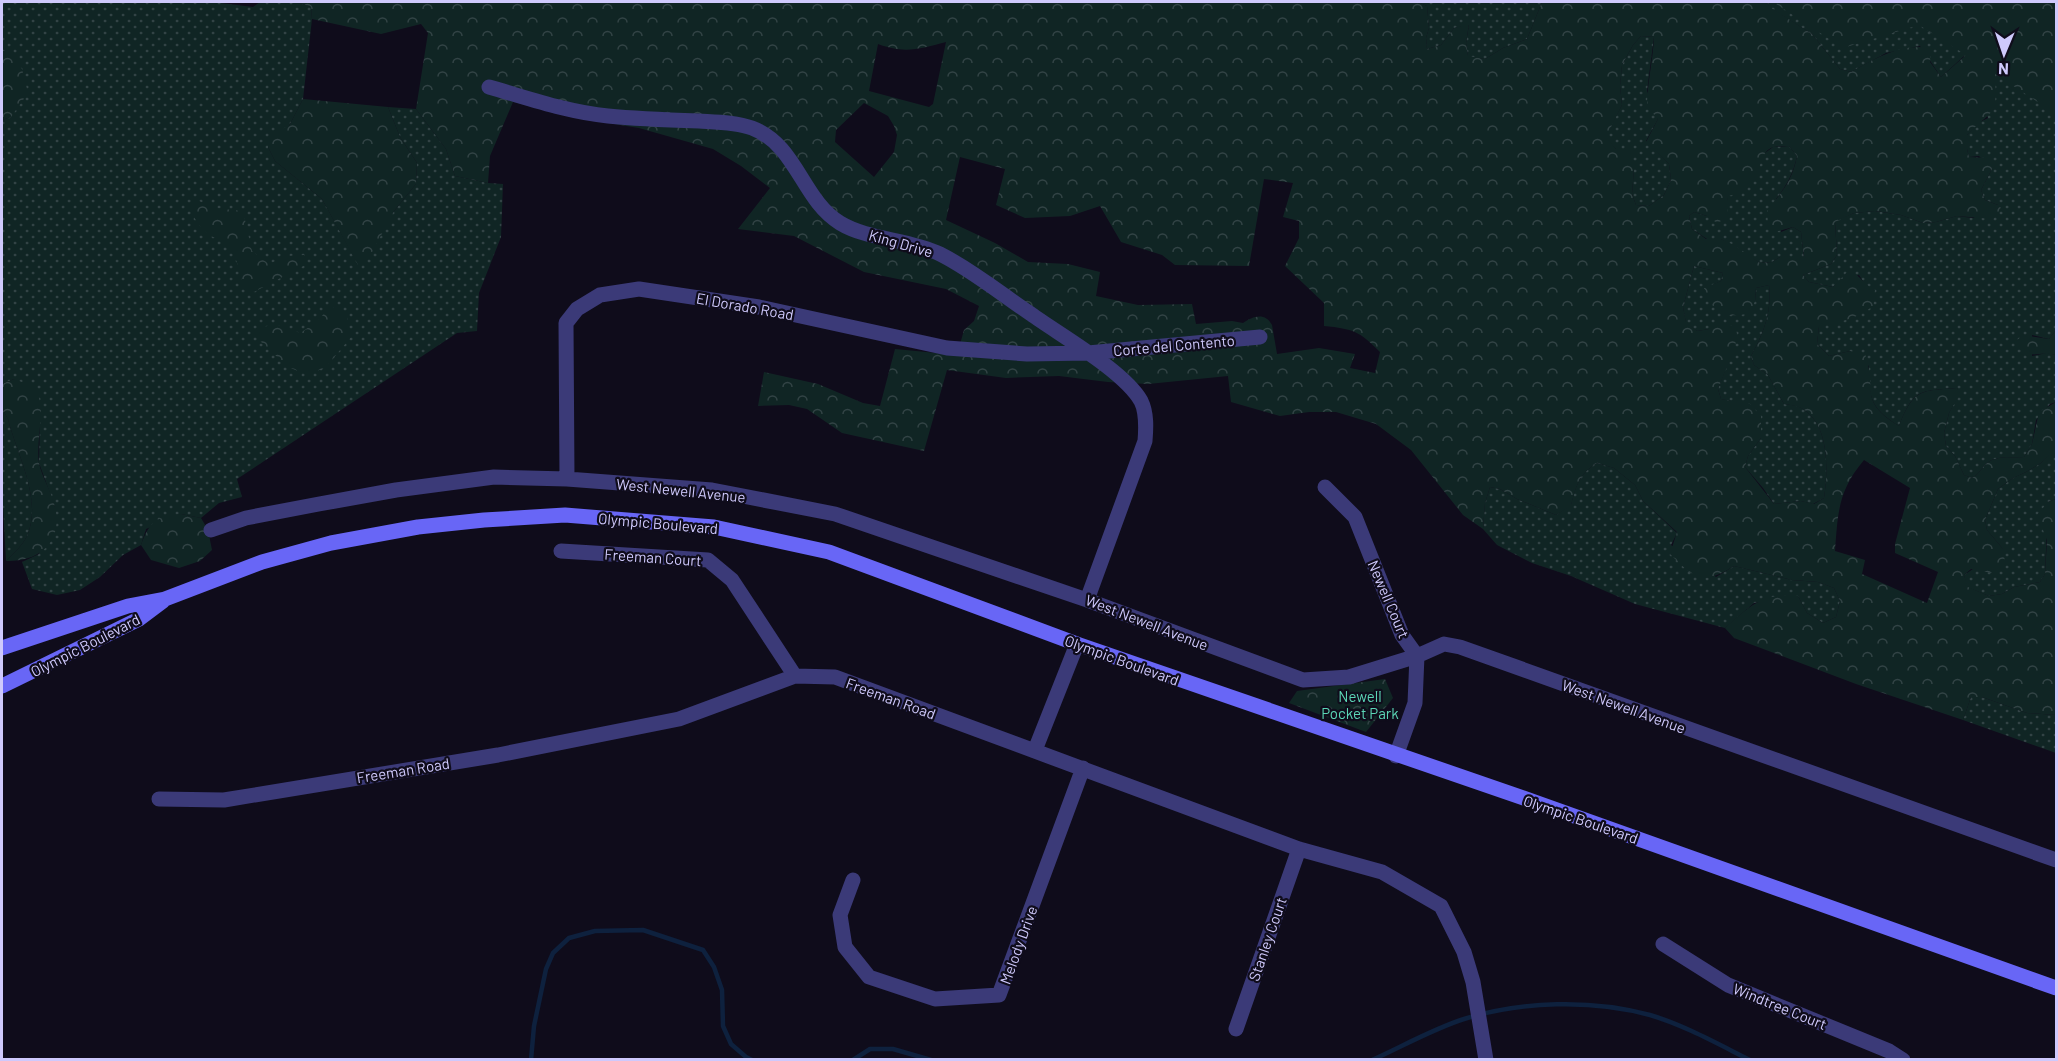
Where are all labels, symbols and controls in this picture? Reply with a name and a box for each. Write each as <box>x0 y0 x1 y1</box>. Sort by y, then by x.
north arrow <box>1974 24 2034 84</box>
text: N <box>1998 60 2009 79</box>
street label: King Drive <box>867 225 935 261</box>
street label: El Dorado Road <box>695 289 795 323</box>
street label: Corte del Contento <box>1113 331 1235 359</box>
street label: West Newell Avenue <box>615 474 747 506</box>
street label: Olympic Boulevard <box>597 509 719 537</box>
street label: Freeman Court <box>604 545 702 569</box>
street label: Newell Court <box>1365 557 1413 641</box>
street label: West Newell Avenue <box>1083 590 1211 654</box>
street label: Olympic Boulevard <box>27 610 143 680</box>
street label: Olympic Boulevard <box>1063 631 1181 689</box>
street label: Freeman Road <box>844 673 938 723</box>
street label: West Newell Avenue <box>1560 675 1688 737</box>
park label: Newell Pocket Park <box>1321 687 1399 722</box>
street label: Freeman Road <box>355 754 451 786</box>
street label: Olympic Boulevard <box>1521 791 1641 847</box>
street label: Stanley Court <box>1244 895 1290 983</box>
street label: Melody Drive <box>996 903 1040 987</box>
street label: Windtree Court <box>1731 979 1829 1033</box>

